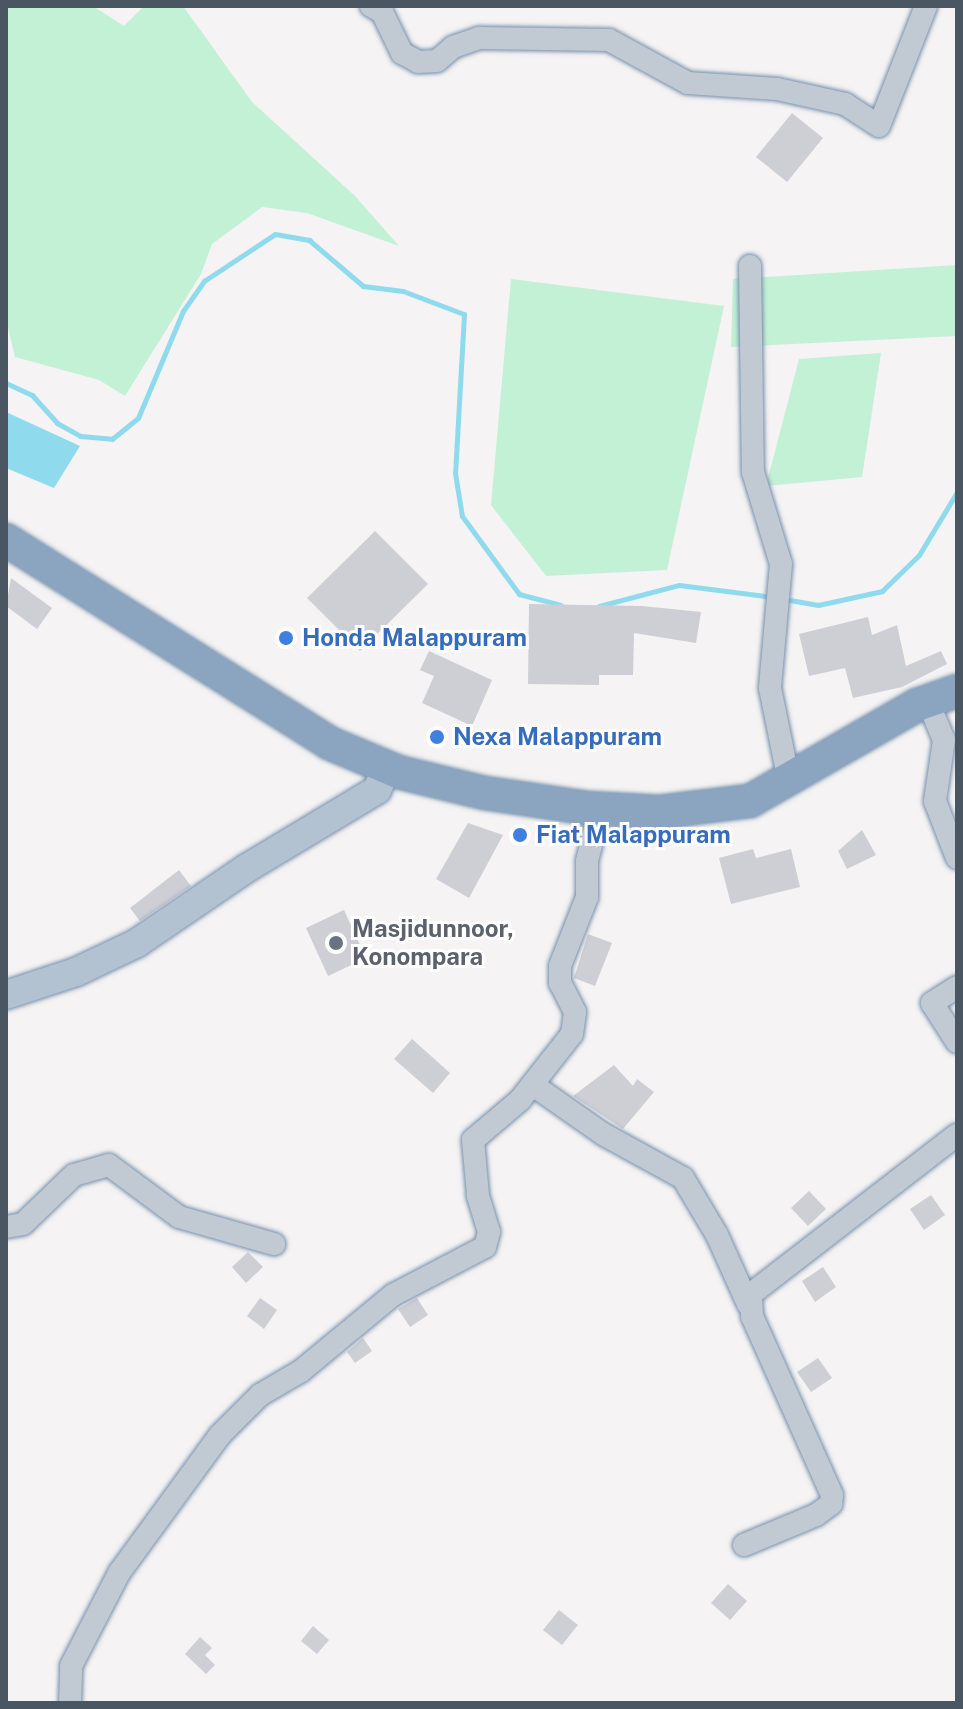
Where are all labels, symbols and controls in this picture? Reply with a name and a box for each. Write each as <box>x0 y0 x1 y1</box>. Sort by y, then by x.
place label: Honda Malappuram <box>302 624 527 652</box>
marker: Honda Malappuram <box>277 629 295 647</box>
place label: Nexa Malappuram <box>453 723 662 751</box>
marker: Nexa Malappuram <box>428 728 446 746</box>
place label: Fiat Malappuram <box>536 821 731 849</box>
marker: Fiat Malappuram <box>511 826 529 844</box>
place label: Masjidunnoor, Konompara <box>352 915 514 971</box>
marker: Masjidunnoor, Konompara <box>327 934 345 952</box>

